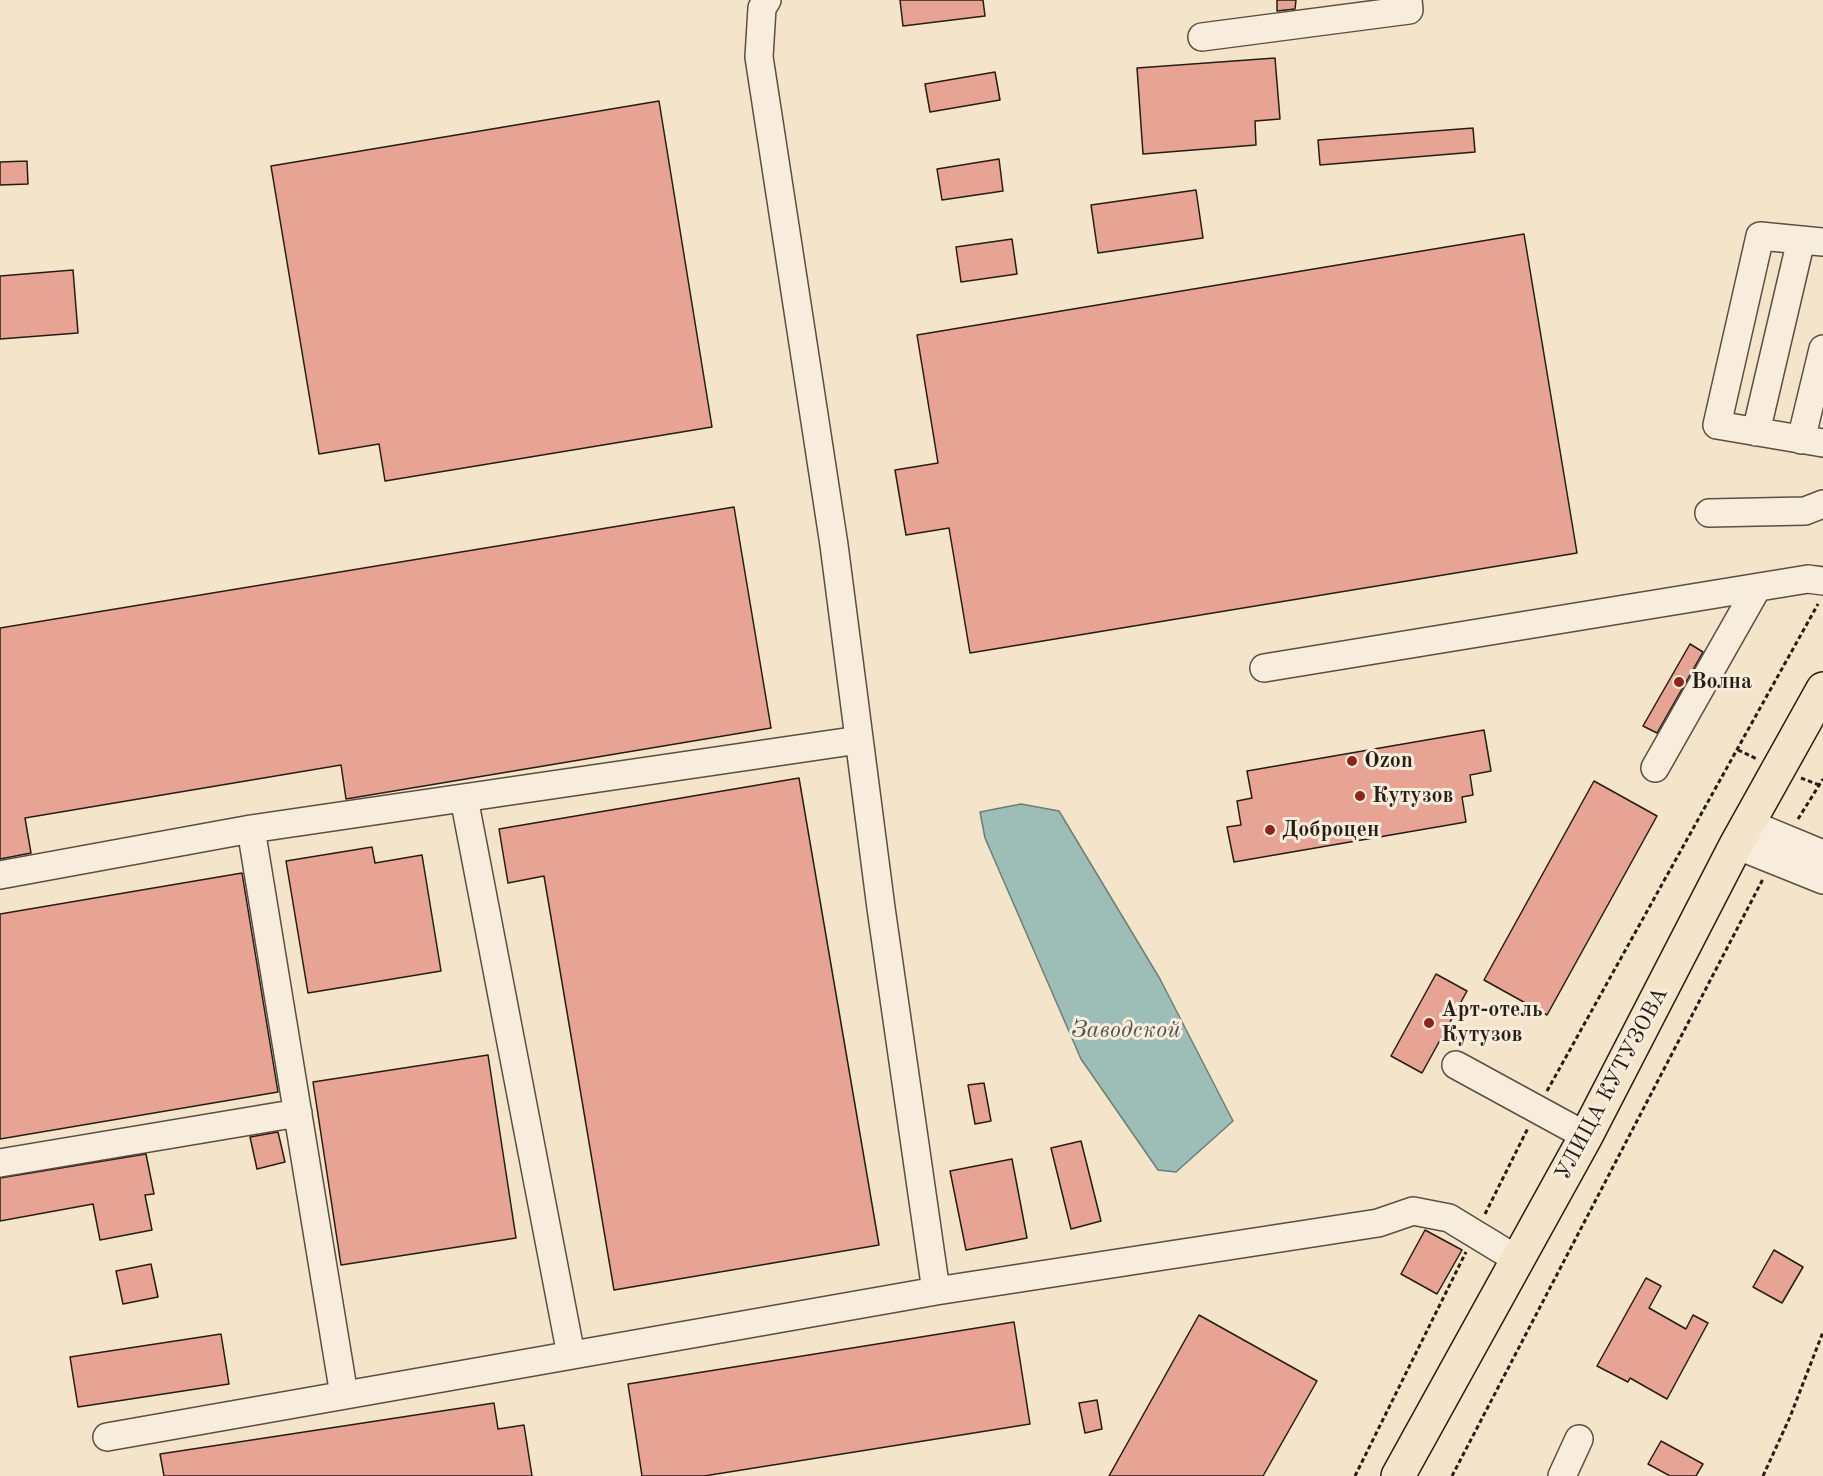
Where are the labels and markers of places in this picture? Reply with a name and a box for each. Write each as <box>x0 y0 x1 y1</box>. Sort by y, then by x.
place label: Волна <box>1691 669 1752 695</box>
marker: Волна <box>1672 675 1686 689</box>
place label: Ozon <box>1364 748 1413 774</box>
marker: Ozon <box>1345 754 1359 768</box>
place label: Кутузов <box>1372 783 1454 809</box>
marker: Кутузов <box>1353 789 1367 803</box>
place label: Доброцен <box>1282 817 1379 843</box>
marker: Доброцен <box>1263 823 1277 837</box>
place label: Арт-отель Кутузов <box>1441 997 1543 1048</box>
marker: Арт-отель Кутузов <box>1422 1016 1436 1030</box>

